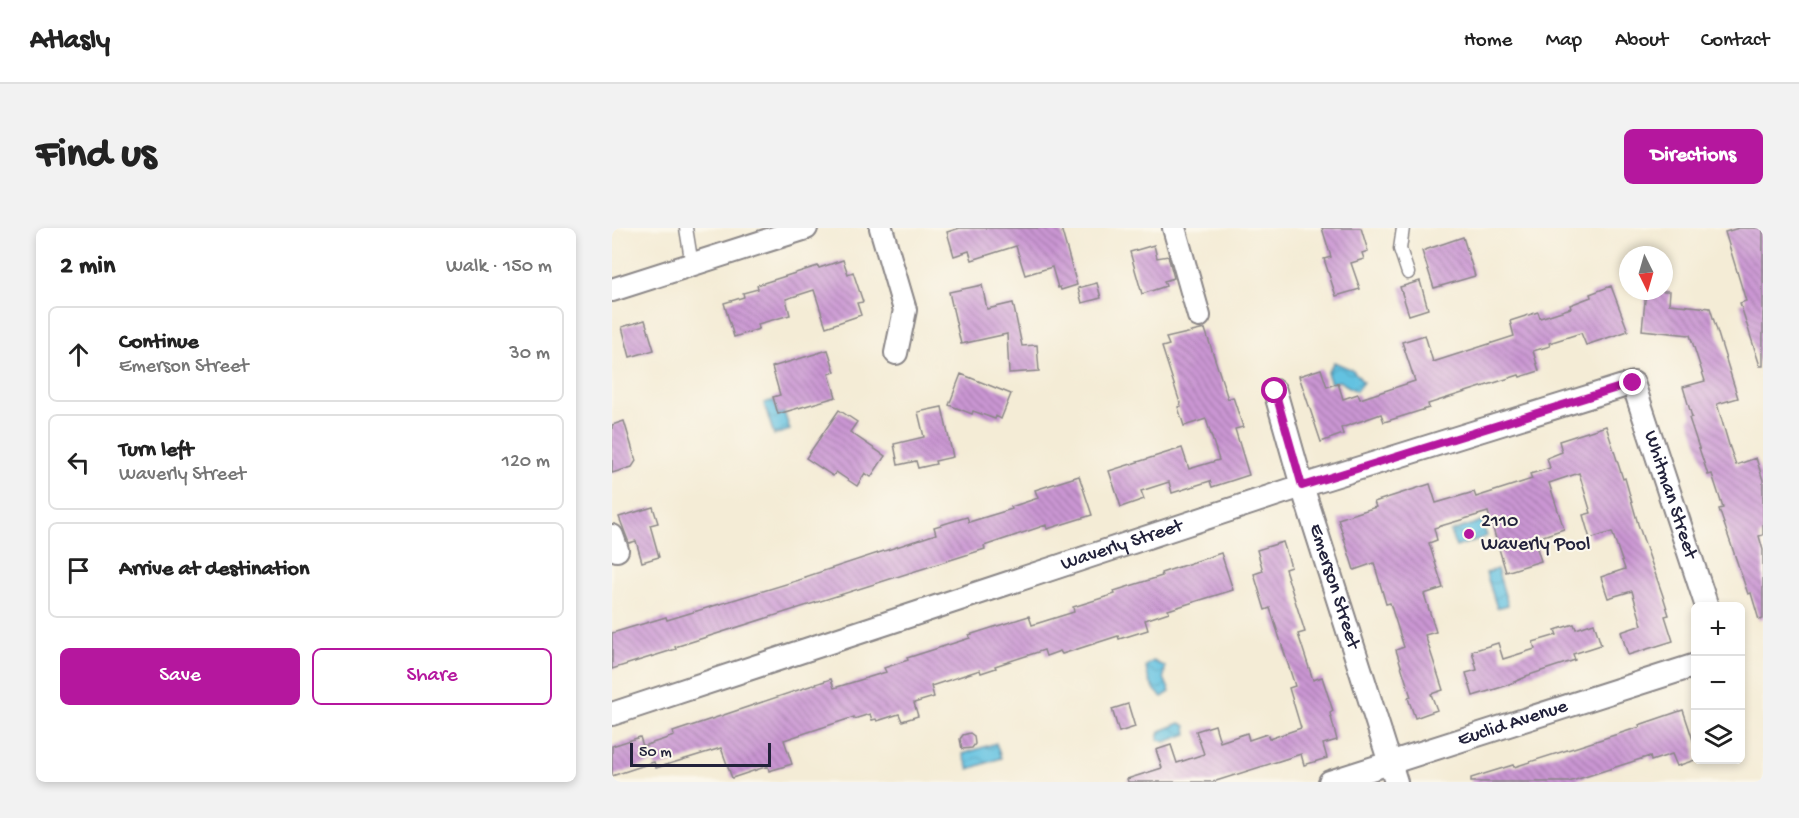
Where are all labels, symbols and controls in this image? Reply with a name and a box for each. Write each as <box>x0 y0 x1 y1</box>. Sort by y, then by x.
text: Atlasly <box>30 25 110 58</box>
text: Home <box>1464 29 1512 54</box>
text: Map <box>1545 29 1582 54</box>
text: About <box>1615 29 1668 54</box>
text: Contact <box>1701 29 1769 54</box>
button: Directions <box>1624 129 1763 184</box>
text: Find us <box>36 132 156 181</box>
north arrow <box>1619 246 1673 300</box>
text: 2 min <box>60 252 115 283</box>
text: Walk · 150 m <box>446 256 552 279</box>
text: Continue <box>119 330 199 356</box>
icon: ahead <box>62 338 95 371</box>
text: 30 m <box>509 343 550 366</box>
text: Emerson Street <box>119 356 248 379</box>
route end <box>1619 369 1645 395</box>
route start <box>1261 377 1287 403</box>
street label: Whitman Street <box>1638 428 1702 563</box>
text: Turn left <box>119 438 193 464</box>
icon: left <box>62 446 95 479</box>
text: 120 m <box>502 451 550 474</box>
text: Waverly Street <box>119 464 246 487</box>
place label: 2110 Waverly Pool <box>1481 511 1591 557</box>
street label: Waverly Street <box>1058 514 1187 576</box>
street label: Emerson Street <box>1303 521 1365 653</box>
marker: 2110 Waverly Pool <box>1462 527 1476 541</box>
icon: arrive <box>62 554 95 587</box>
text: Arrive at destination <box>119 557 309 583</box>
map controls <box>1691 602 1745 764</box>
button: + <box>1691 602 1745 656</box>
button: Save <box>60 648 300 705</box>
button: Share <box>312 648 552 705</box>
button: − <box>1691 656 1745 710</box>
street label: Euclid Avenue <box>1455 695 1571 752</box>
button: layers <box>1691 710 1745 764</box>
scale bar <box>630 740 771 768</box>
text: 50 m <box>639 744 672 763</box>

